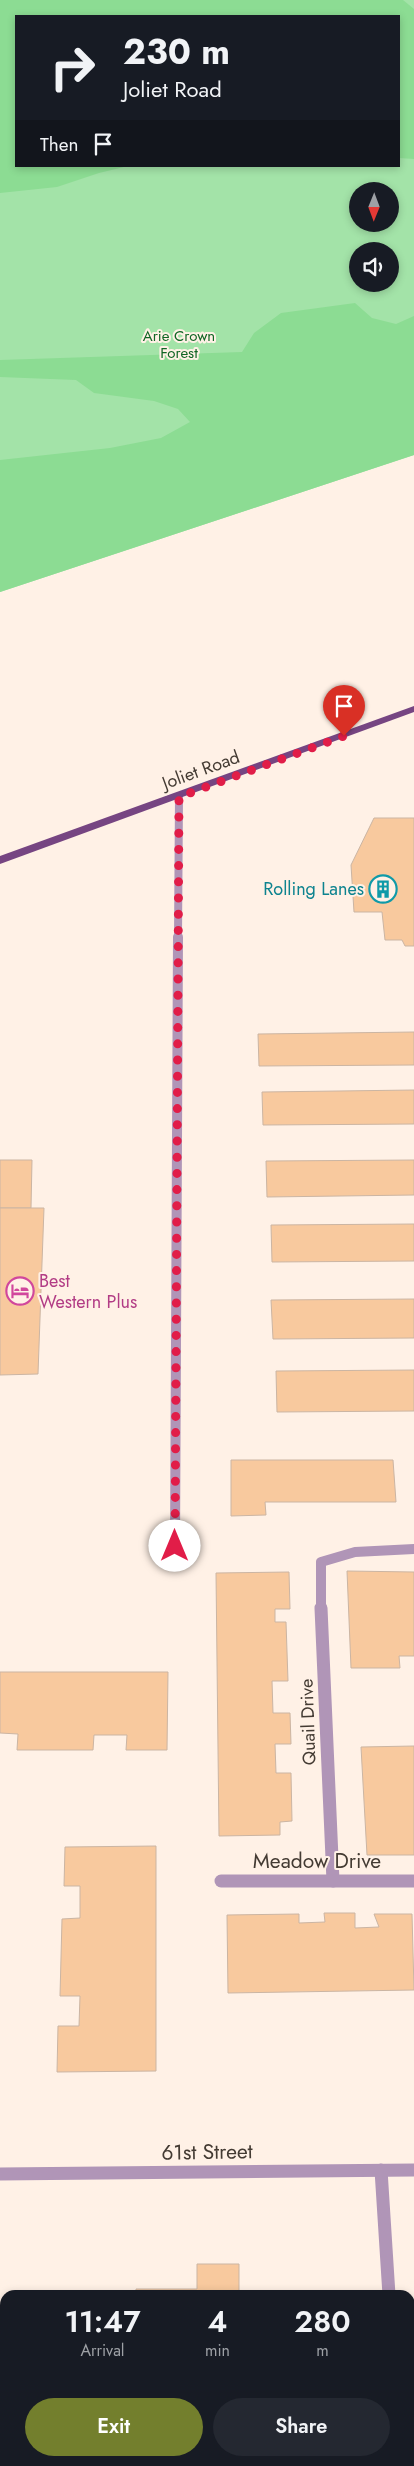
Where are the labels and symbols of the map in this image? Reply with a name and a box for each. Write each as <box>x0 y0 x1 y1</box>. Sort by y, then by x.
north arrow <box>349 182 399 232</box>
park label: Arie Crown Forest <box>143 325 215 364</box>
pin <box>323 685 365 736</box>
street label: Joliet Road <box>157 744 243 797</box>
building icon: Rolling Lanes <box>368 874 398 904</box>
place label: Rolling Lanes <box>263 876 364 902</box>
place label: Best Western Plus <box>39 1268 137 1315</box>
hotel icon: Best Western Plus <box>5 1276 35 1306</box>
position arrow <box>148 1519 200 1571</box>
street label: Quail Drive <box>293 1678 323 1766</box>
street label: Meadow Drive <box>253 1846 381 1876</box>
street label: 61st Street <box>161 2136 253 2168</box>

